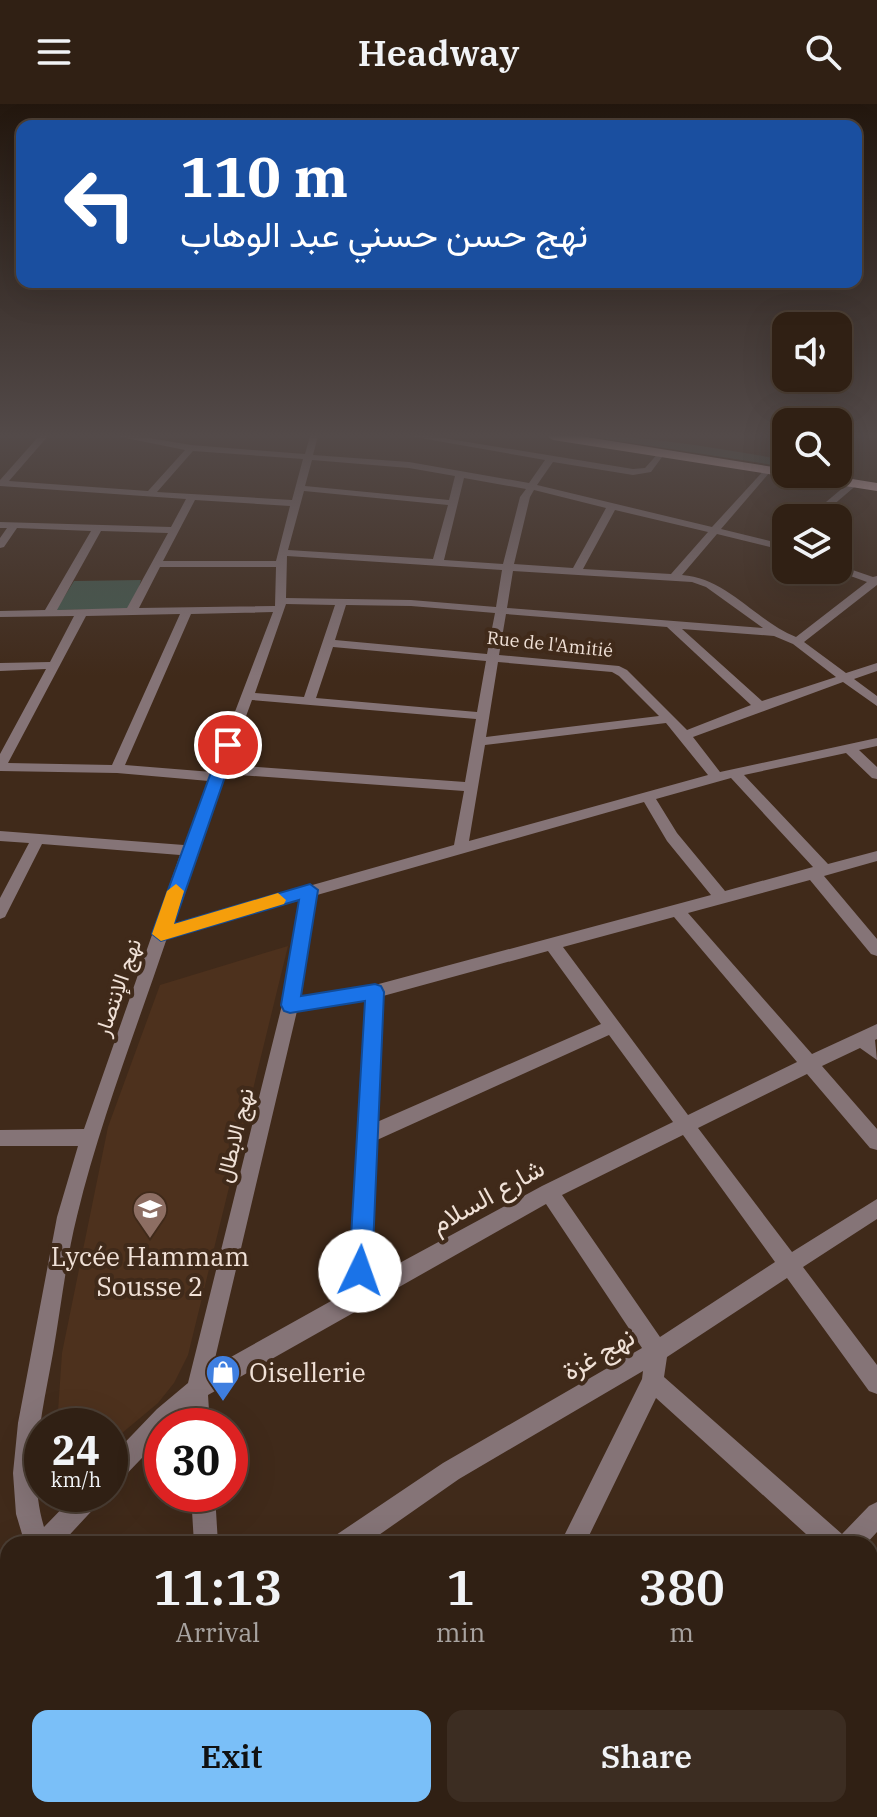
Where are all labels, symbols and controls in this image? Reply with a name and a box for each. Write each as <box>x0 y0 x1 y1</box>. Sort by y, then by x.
text: Headway <box>358 29 519 76</box>
icon: menu <box>32 30 76 74</box>
icon: search <box>801 30 845 74</box>
text: 110 m <box>180 140 348 212</box>
icon: left <box>48 152 152 256</box>
text: نهج حسن حسني عبد الوهاب <box>180 210 588 257</box>
map controls <box>772 312 852 584</box>
button: sound <box>772 312 852 392</box>
button: search <box>772 408 852 488</box>
button: layers <box>772 504 852 584</box>
street label: Rue de l'Amitié <box>486 626 614 662</box>
pin <box>194 711 262 779</box>
icon: arrive <box>206 723 250 767</box>
street label: نهج الإنتصار <box>86 934 148 1041</box>
street label: نهج الابطال <box>208 1085 261 1185</box>
street label: شارع السلام <box>424 1150 551 1242</box>
school or university icon: Lycée Hammam Sousse 2 <box>131 1190 169 1240</box>
position arrow <box>318 1229 402 1313</box>
place label: Lycée Hammam Sousse 2 <box>51 1239 249 1303</box>
street label: نهج غزة <box>556 1319 641 1389</box>
shop icon: Oisellerie <box>204 1353 242 1403</box>
place label: Oisellerie <box>249 1355 366 1389</box>
speed limit sign: 30 <box>144 1408 248 1512</box>
text: 24 <box>52 1424 100 1476</box>
text: km/h <box>51 1466 101 1493</box>
text: 11:13 <box>153 1556 283 1618</box>
text: 1 <box>446 1556 475 1618</box>
text: 380 <box>638 1556 725 1618</box>
text: Arrival <box>176 1615 260 1649</box>
text: min <box>436 1615 485 1649</box>
text: m <box>669 1615 694 1649</box>
button: Exit <box>32 1710 431 1802</box>
button: Share <box>447 1710 846 1802</box>

